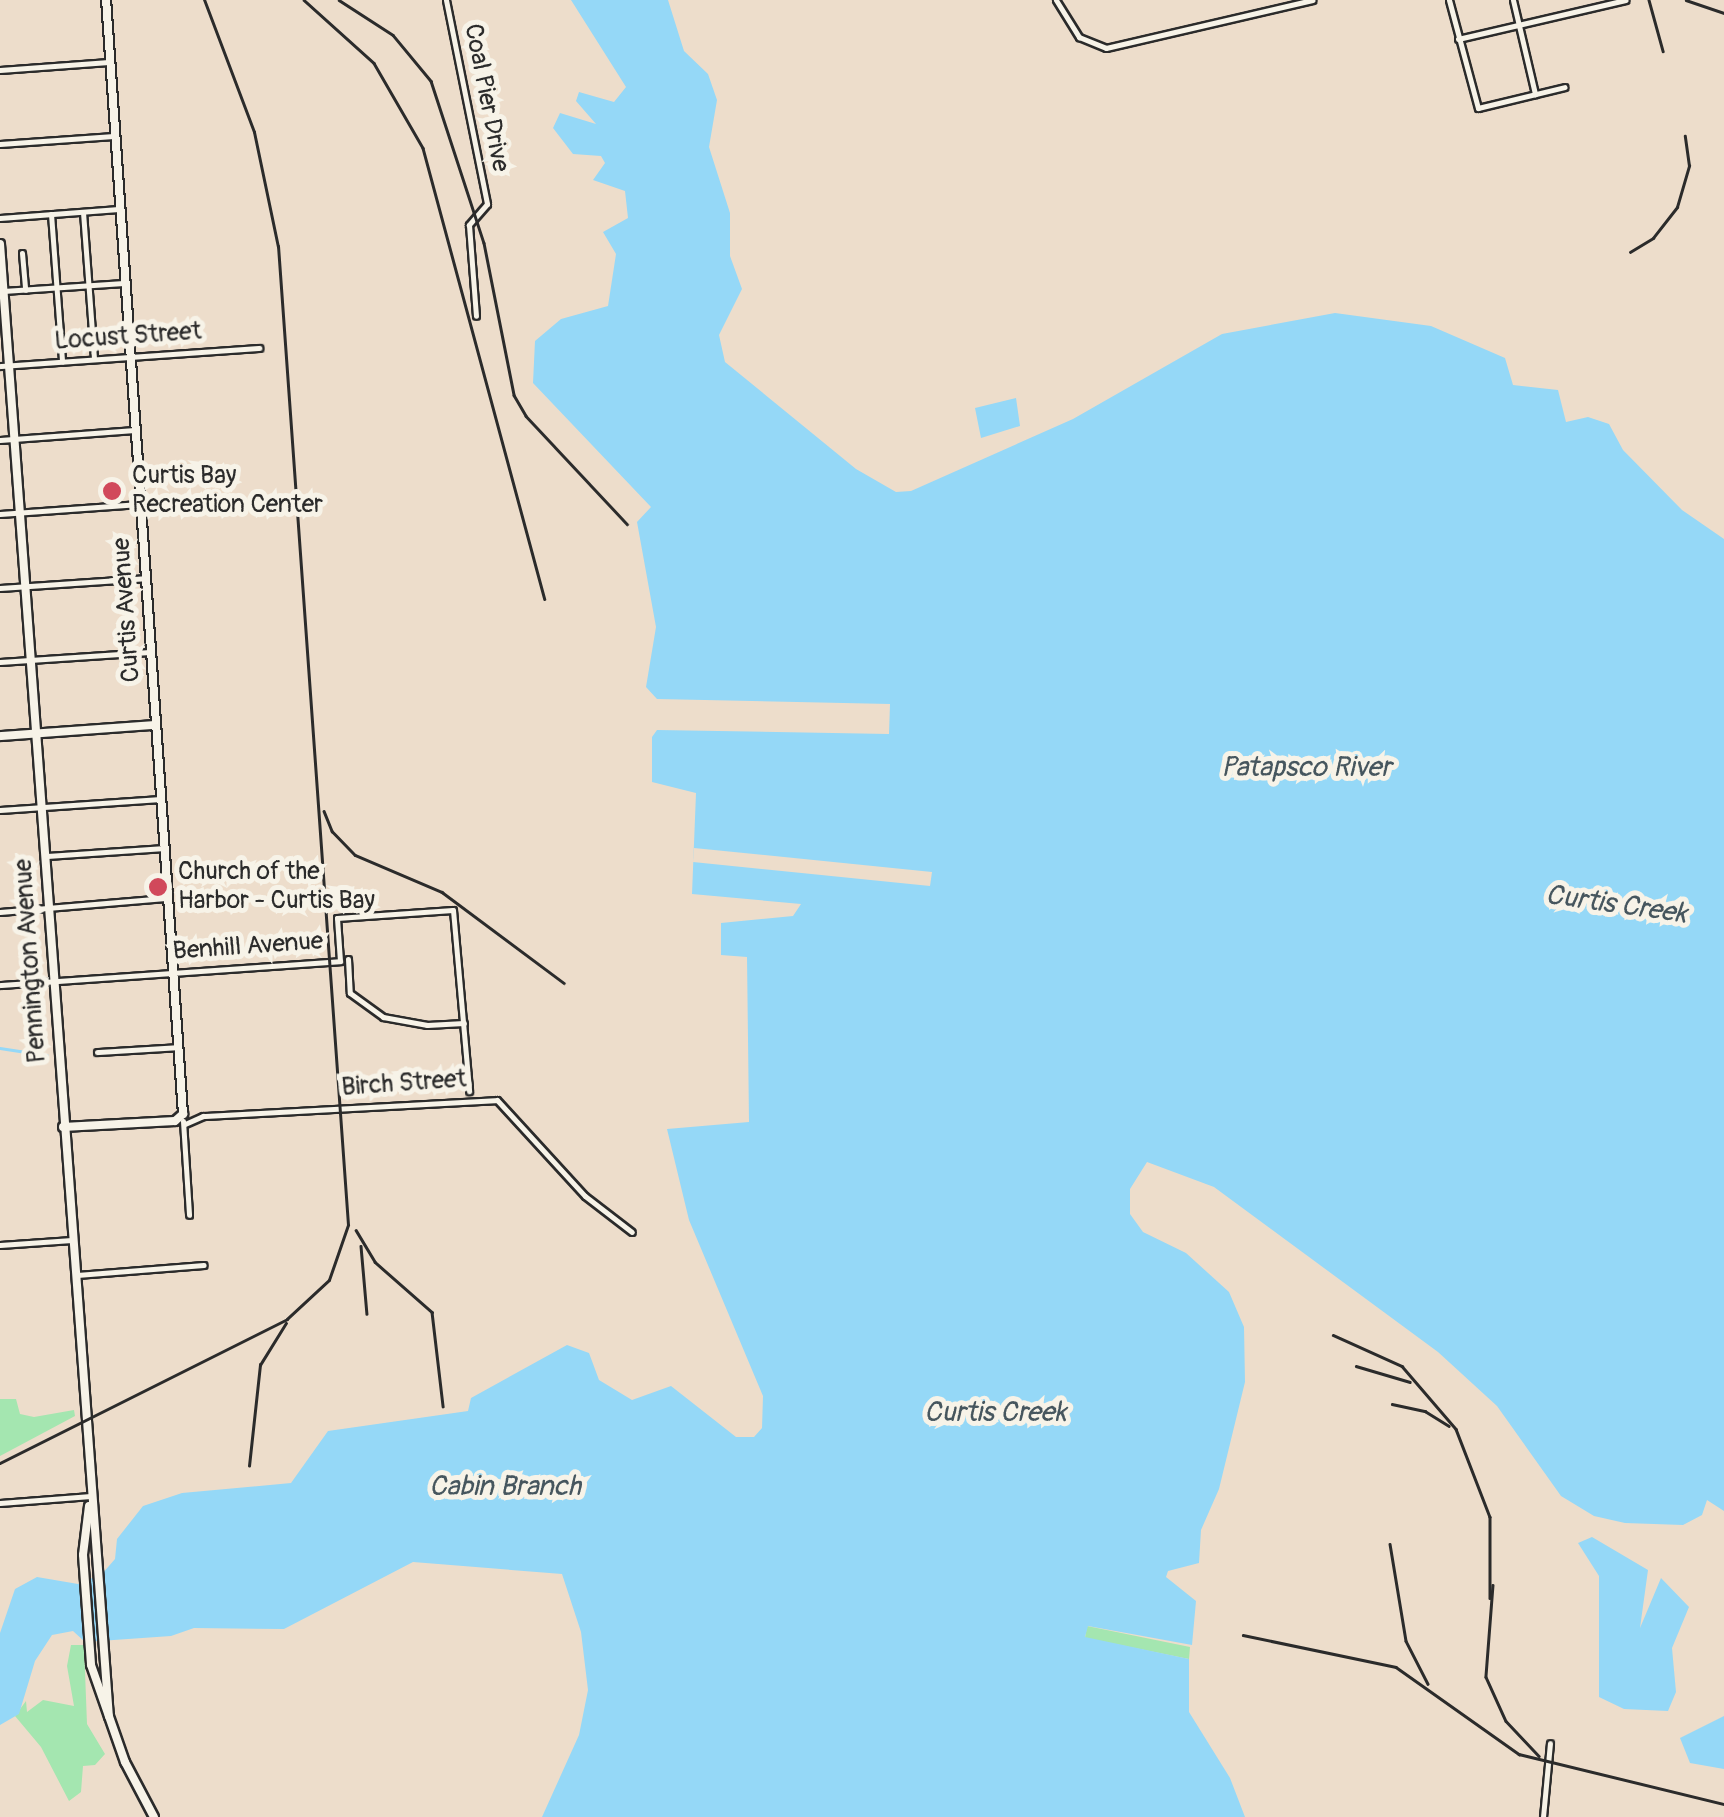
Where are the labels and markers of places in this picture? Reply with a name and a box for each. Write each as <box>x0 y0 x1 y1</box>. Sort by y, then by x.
place label: Curtis Bay Recreation Center <box>132 462 323 521</box>
marker: Curtis Bay Recreation Center <box>101 480 123 502</box>
place label: Church of the Harbor - Curtis Bay <box>178 858 375 917</box>
marker: Church of the Harbor - Curtis Bay <box>147 876 169 898</box>

